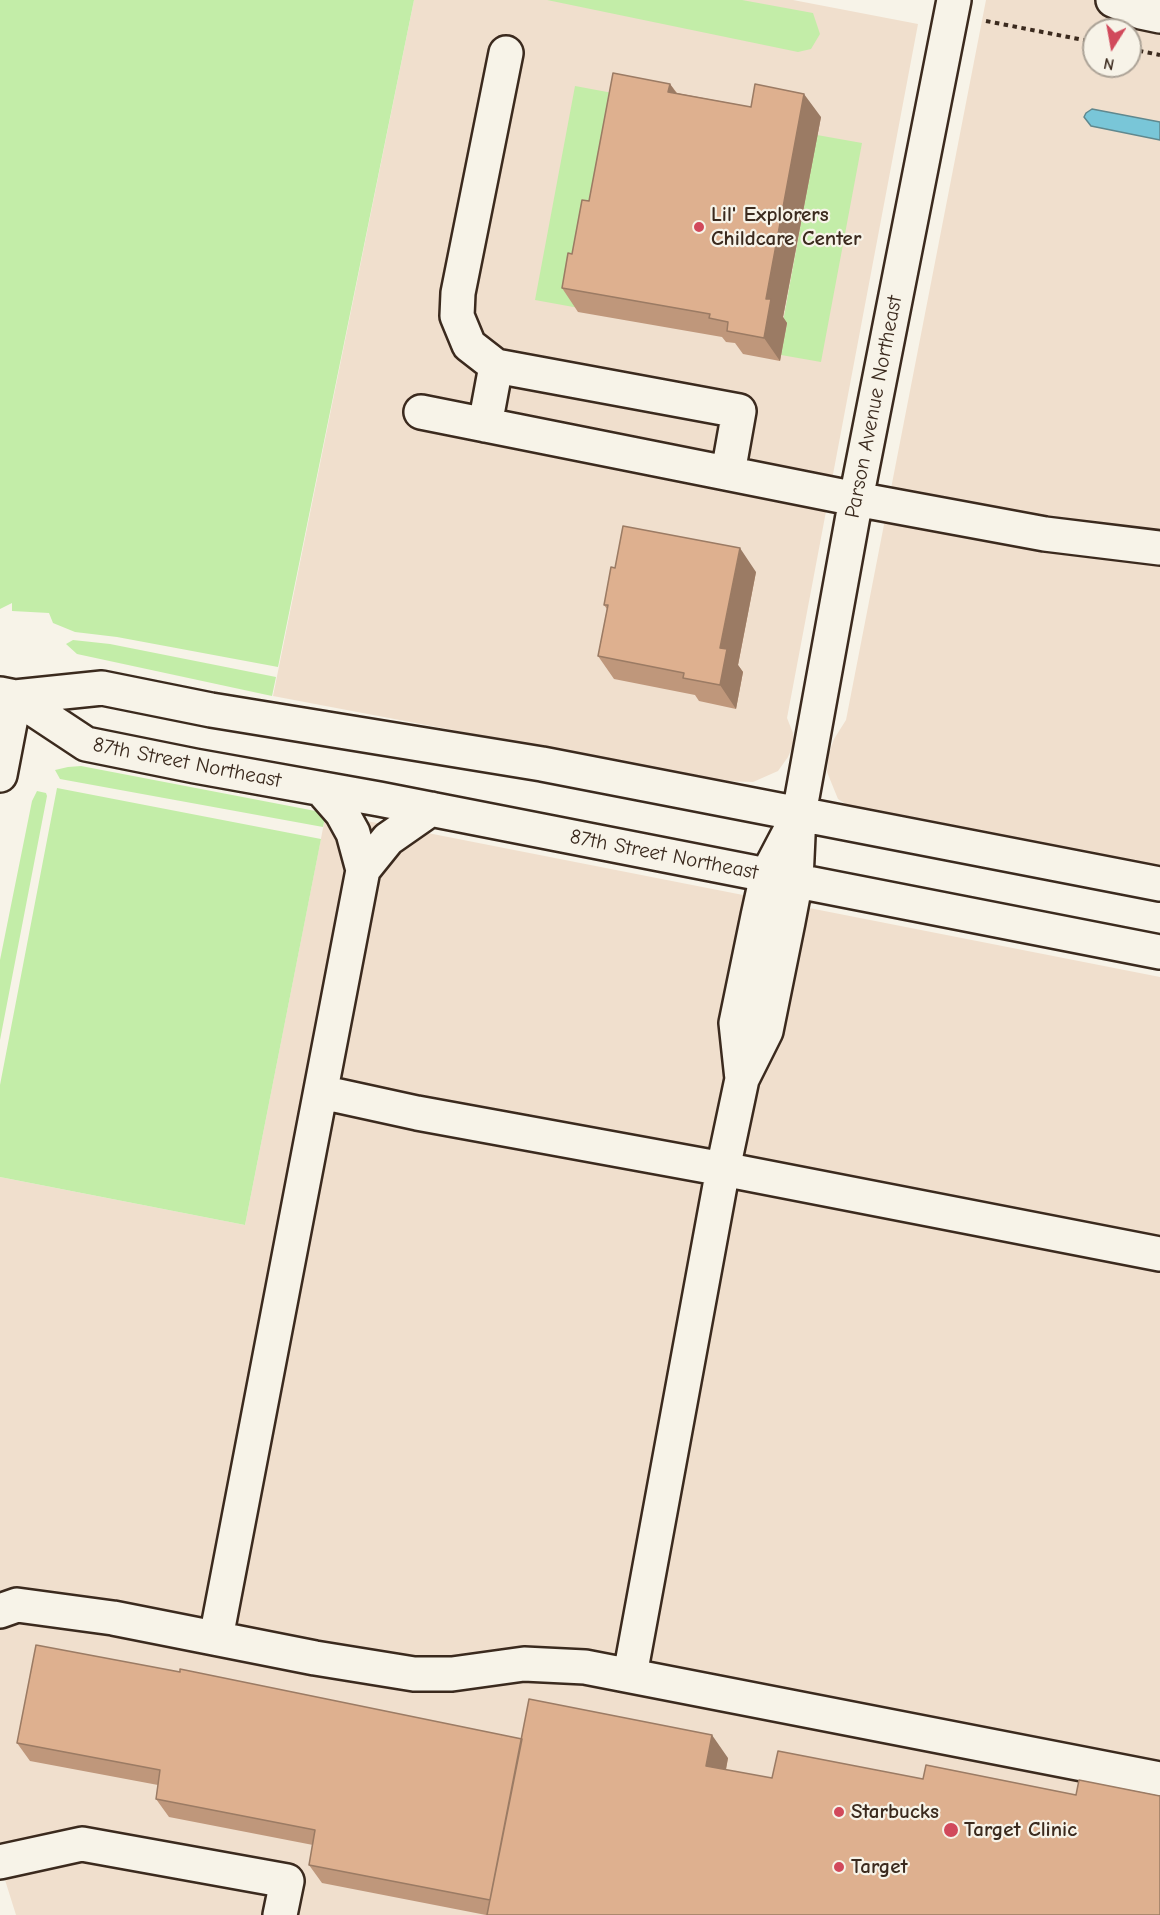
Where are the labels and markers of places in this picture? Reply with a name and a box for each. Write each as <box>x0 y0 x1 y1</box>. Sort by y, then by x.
place label: Lil' Explorers Childcare Center <box>711 202 861 252</box>
marker: Lil' Explorers Childcare Center <box>692 220 706 234</box>
place label: Starbucks <box>851 1799 939 1825</box>
marker: Starbucks <box>832 1805 846 1819</box>
place label: Target Clinic <box>964 1817 1077 1843</box>
marker: Target Clinic <box>942 1821 960 1839</box>
place label: Target <box>851 1854 908 1880</box>
marker: Target <box>832 1860 846 1874</box>

